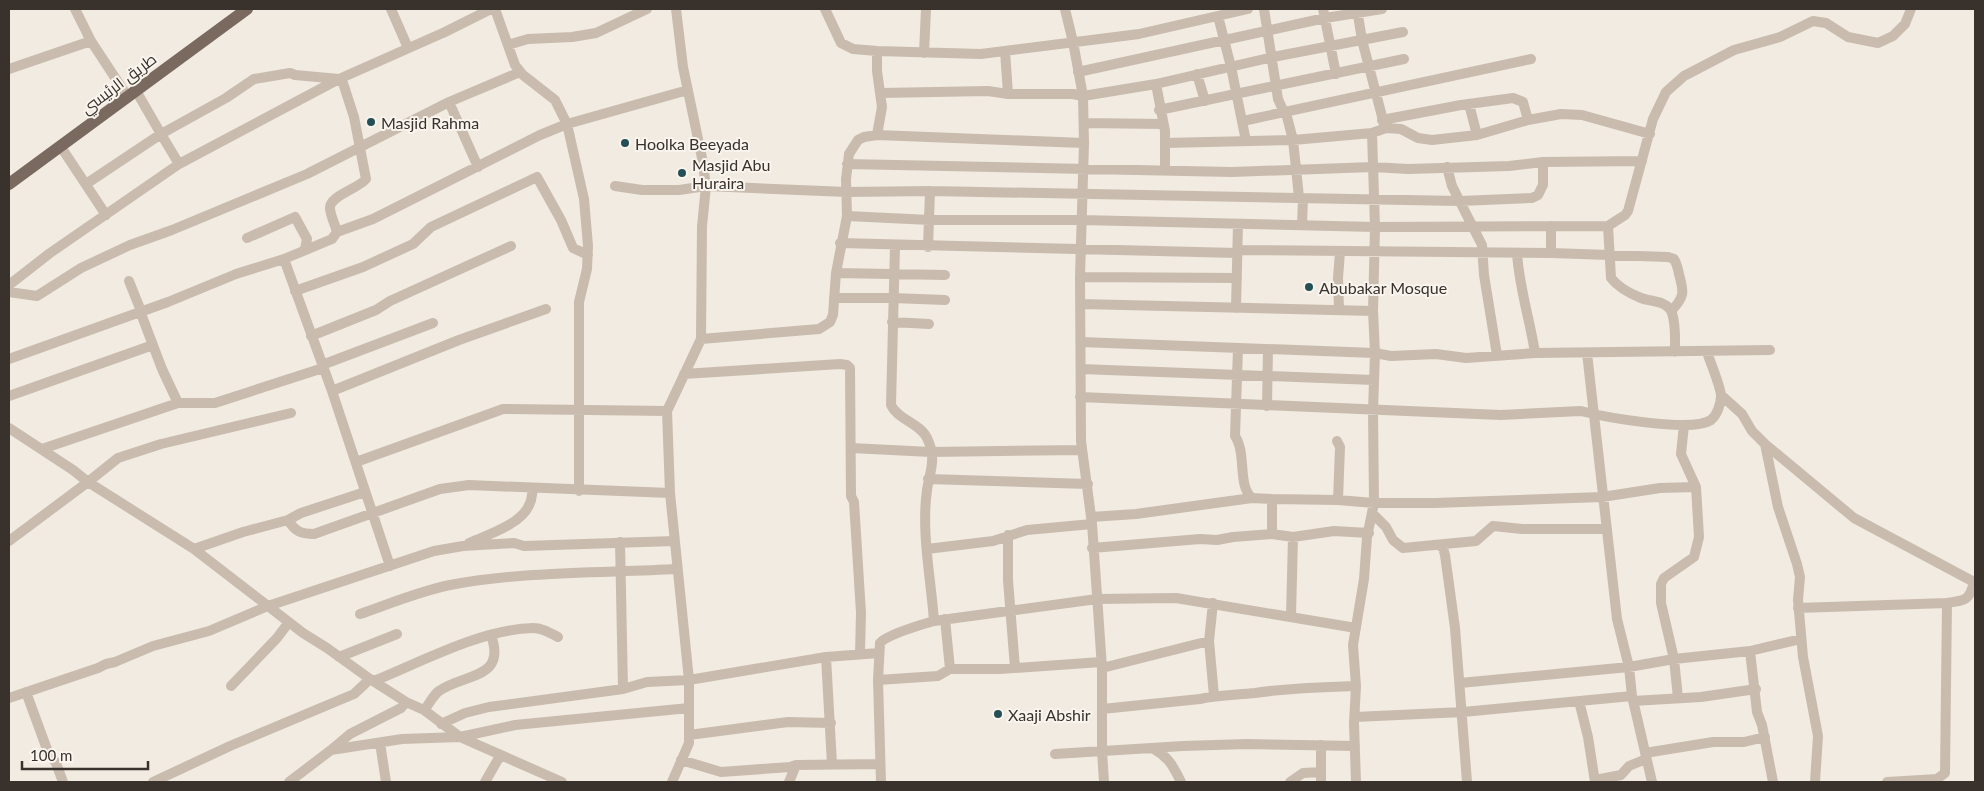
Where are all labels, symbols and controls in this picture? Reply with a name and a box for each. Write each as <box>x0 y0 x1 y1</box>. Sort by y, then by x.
street label: طريق الرئيسي <box>77 48 162 121</box>
place label: Masjid Rahma <box>381 113 479 132</box>
marker: Masjid Rahma <box>365 116 377 128</box>
place label: Hoolka Beeyada <box>635 134 749 153</box>
marker: Hoolka Beeyada <box>619 137 631 149</box>
place label: Masjid Abu Huraira <box>692 155 770 192</box>
marker: Masjid Abu Huraira <box>676 167 688 179</box>
place label: Abubakar Mosque <box>1319 278 1447 297</box>
marker: Abubakar Mosque <box>1303 281 1315 293</box>
place label: Xaaji Abshir <box>1008 705 1091 724</box>
marker: Xaaji Abshir <box>992 708 1004 720</box>
scale bar <box>22 738 149 770</box>
text: 100 m <box>30 746 72 764</box>

